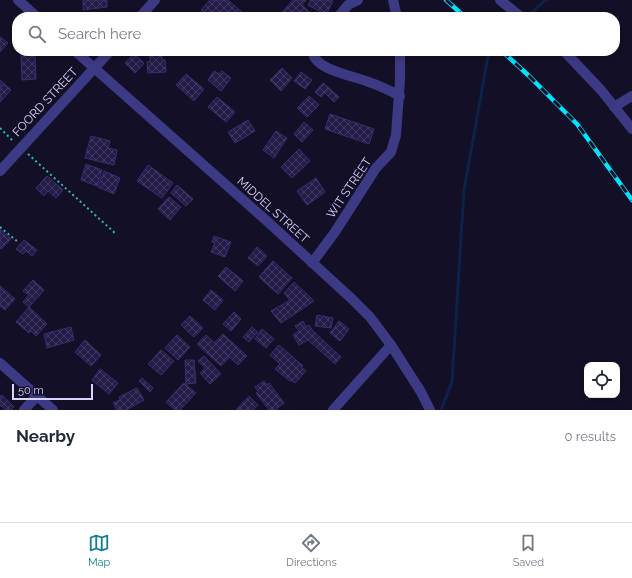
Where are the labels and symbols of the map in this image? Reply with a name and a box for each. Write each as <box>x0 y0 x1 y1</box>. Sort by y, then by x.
street label: FOORD STREET <box>10 64 81 139</box>
street label: WIT STREET <box>324 155 375 221</box>
street label: MIDDEL STREET <box>234 174 312 246</box>
scale bar <box>12 382 93 401</box>

